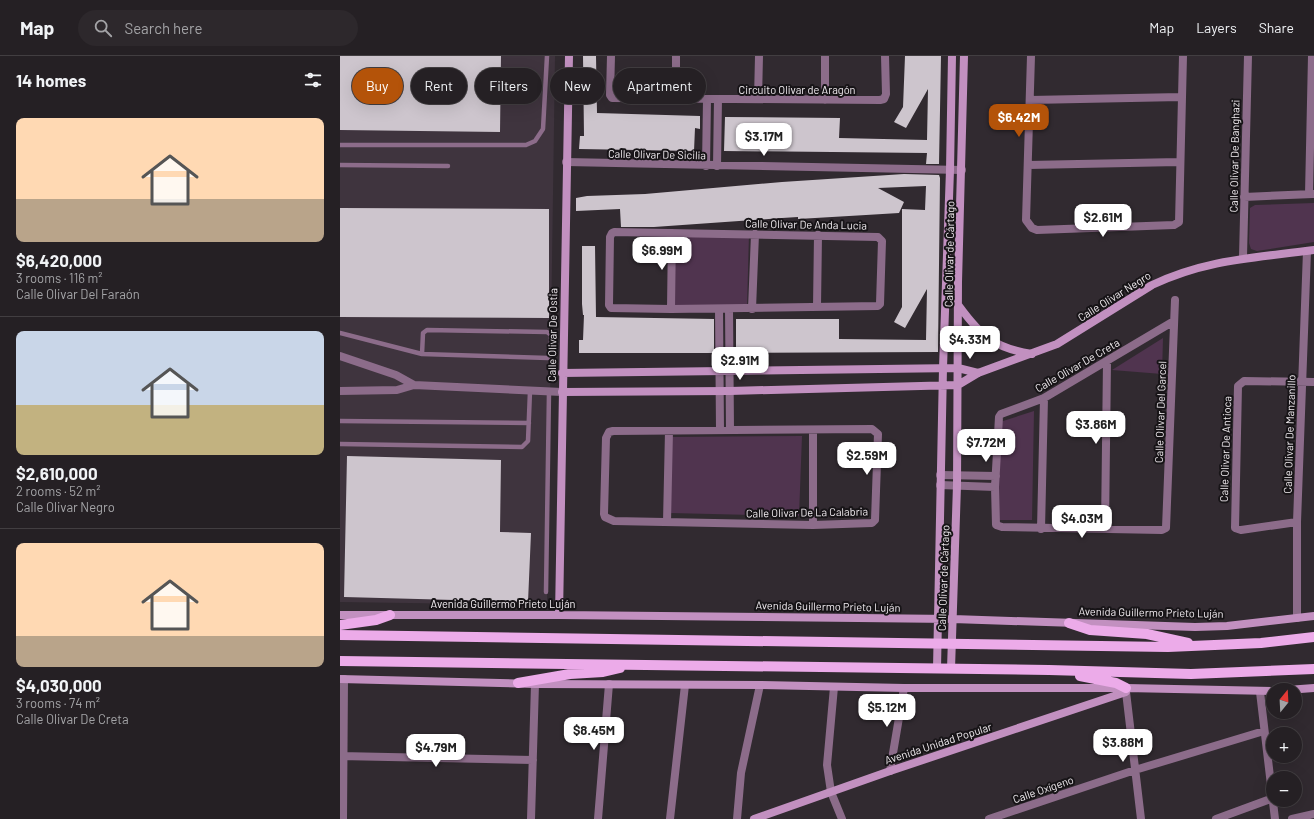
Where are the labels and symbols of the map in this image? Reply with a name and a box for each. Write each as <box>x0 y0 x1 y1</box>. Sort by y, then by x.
street label: Circuito Olivar de Aragón <box>738 83 856 96</box>
street label: Calle Olivar De Banghazi <box>1227 99 1241 213</box>
pin: $6.42M <box>986 104 1052 138</box>
pin: $3.17M <box>731 123 797 157</box>
street label: Calle Olivar De Sicilia <box>608 147 706 161</box>
street label: Calle Olivar de Cártago <box>942 201 956 307</box>
pin: $2.61M <box>1070 204 1136 238</box>
street label: Calle Olivar De Anda Lucia <box>745 216 867 232</box>
pin: $6.99M <box>629 237 695 271</box>
street label: Calle Olivar Negro <box>1075 268 1153 324</box>
street label: Calle Olivar De Ostia <box>545 288 559 382</box>
pin: $4.33M <box>937 326 1003 360</box>
street label: Calle Olivar De Creta <box>1032 336 1122 394</box>
pin: $2.91M <box>707 347 773 381</box>
street label: Calle Olivar Del Garcel <box>1152 361 1168 463</box>
street label: Calle Olivar De Manzanillo <box>1280 374 1298 494</box>
street label: Calle Olivar De Antioca <box>1217 396 1233 502</box>
pin: $3.86M <box>1063 411 1129 445</box>
pin: $7.72M <box>953 429 1019 463</box>
pin: $2.59M <box>834 442 900 476</box>
street label: Calle Olivar De La Calabria <box>746 504 868 520</box>
pin: $4.03M <box>1049 505 1115 539</box>
street label: Calle Olivar de Cártago <box>935 525 951 631</box>
street label: Avenida Guillermo Prieto Luján <box>431 597 576 610</box>
street label: Avenida Guillermo Prieto Luján <box>755 598 901 614</box>
street label: Avenida Guillermo Prieto Luján <box>1078 604 1224 620</box>
north arrow <box>1266 683 1302 719</box>
pin: $5.12M <box>854 694 920 728</box>
pin: $8.45M <box>561 717 627 751</box>
street label: Avenida Unidad Popular <box>883 720 993 766</box>
pin: $3.88M <box>1090 729 1156 763</box>
pin: $4.79M <box>403 734 469 768</box>
street label: Calle Oxígeno <box>1011 773 1075 805</box>

